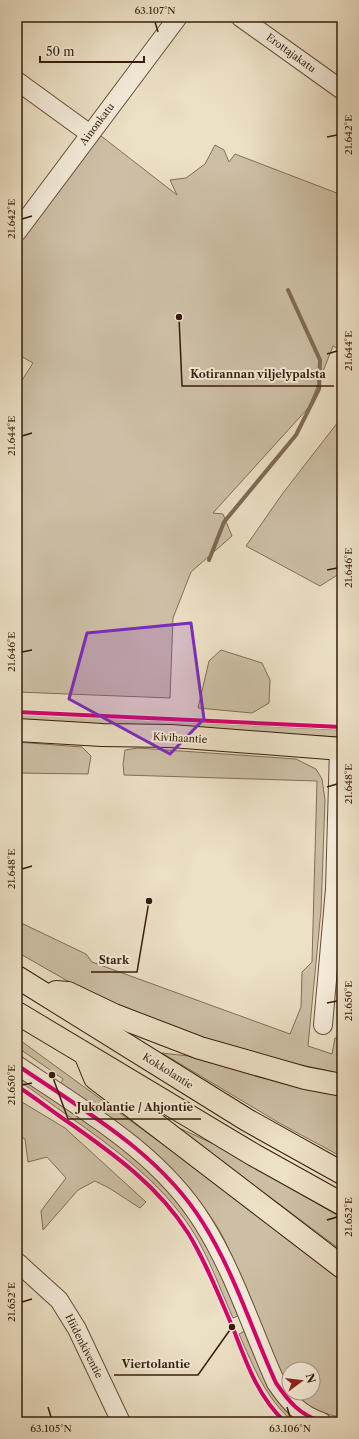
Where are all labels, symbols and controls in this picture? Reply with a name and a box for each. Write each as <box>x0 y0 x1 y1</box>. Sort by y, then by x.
text: 63.107°N <box>134 4 176 17</box>
street label: Erottajakatu <box>264 31 318 75</box>
scale bar <box>40 38 144 64</box>
text: 50 m <box>46 44 75 59</box>
street label: Ainonkatu <box>76 100 117 149</box>
text: 21.642°E <box>342 115 355 155</box>
text: 21.642°E <box>5 199 18 239</box>
text: 21.644°E <box>342 331 355 371</box>
callout: Kotirannan viljelypalsta <box>182 363 334 386</box>
text: Kotirannan viljelypalsta <box>190 367 326 381</box>
text: 21.644°E <box>5 416 18 456</box>
text: 21.646°E <box>342 548 355 588</box>
text: 21.646°E <box>5 632 18 672</box>
street label: Kivihaantie <box>152 730 208 746</box>
text: 21.648°E <box>342 764 355 804</box>
text: 21.648°E <box>5 849 18 889</box>
callout: Stark <box>91 949 137 972</box>
text: Stark <box>99 953 130 967</box>
text: 21.650°E <box>342 981 355 1021</box>
street label: Kokkolantie <box>140 1050 196 1092</box>
text: 21.650°E <box>5 1065 18 1105</box>
callout: Jukolantie / Ahjontie <box>68 1096 201 1119</box>
text: Jukolantie / Ahjontie <box>75 1100 194 1114</box>
text: 21.652°E <box>342 1197 355 1237</box>
text: 21.652°E <box>5 1282 18 1322</box>
street label: Hiidenkiventie <box>62 1312 106 1381</box>
callout: Viertolantie <box>114 1352 198 1375</box>
text: Viertolantie <box>121 1357 191 1371</box>
north arrow <box>281 1361 321 1401</box>
text: N <box>303 1372 319 1385</box>
text: 63.105°N <box>30 1422 72 1435</box>
text: 63.106°N <box>269 1422 311 1435</box>

